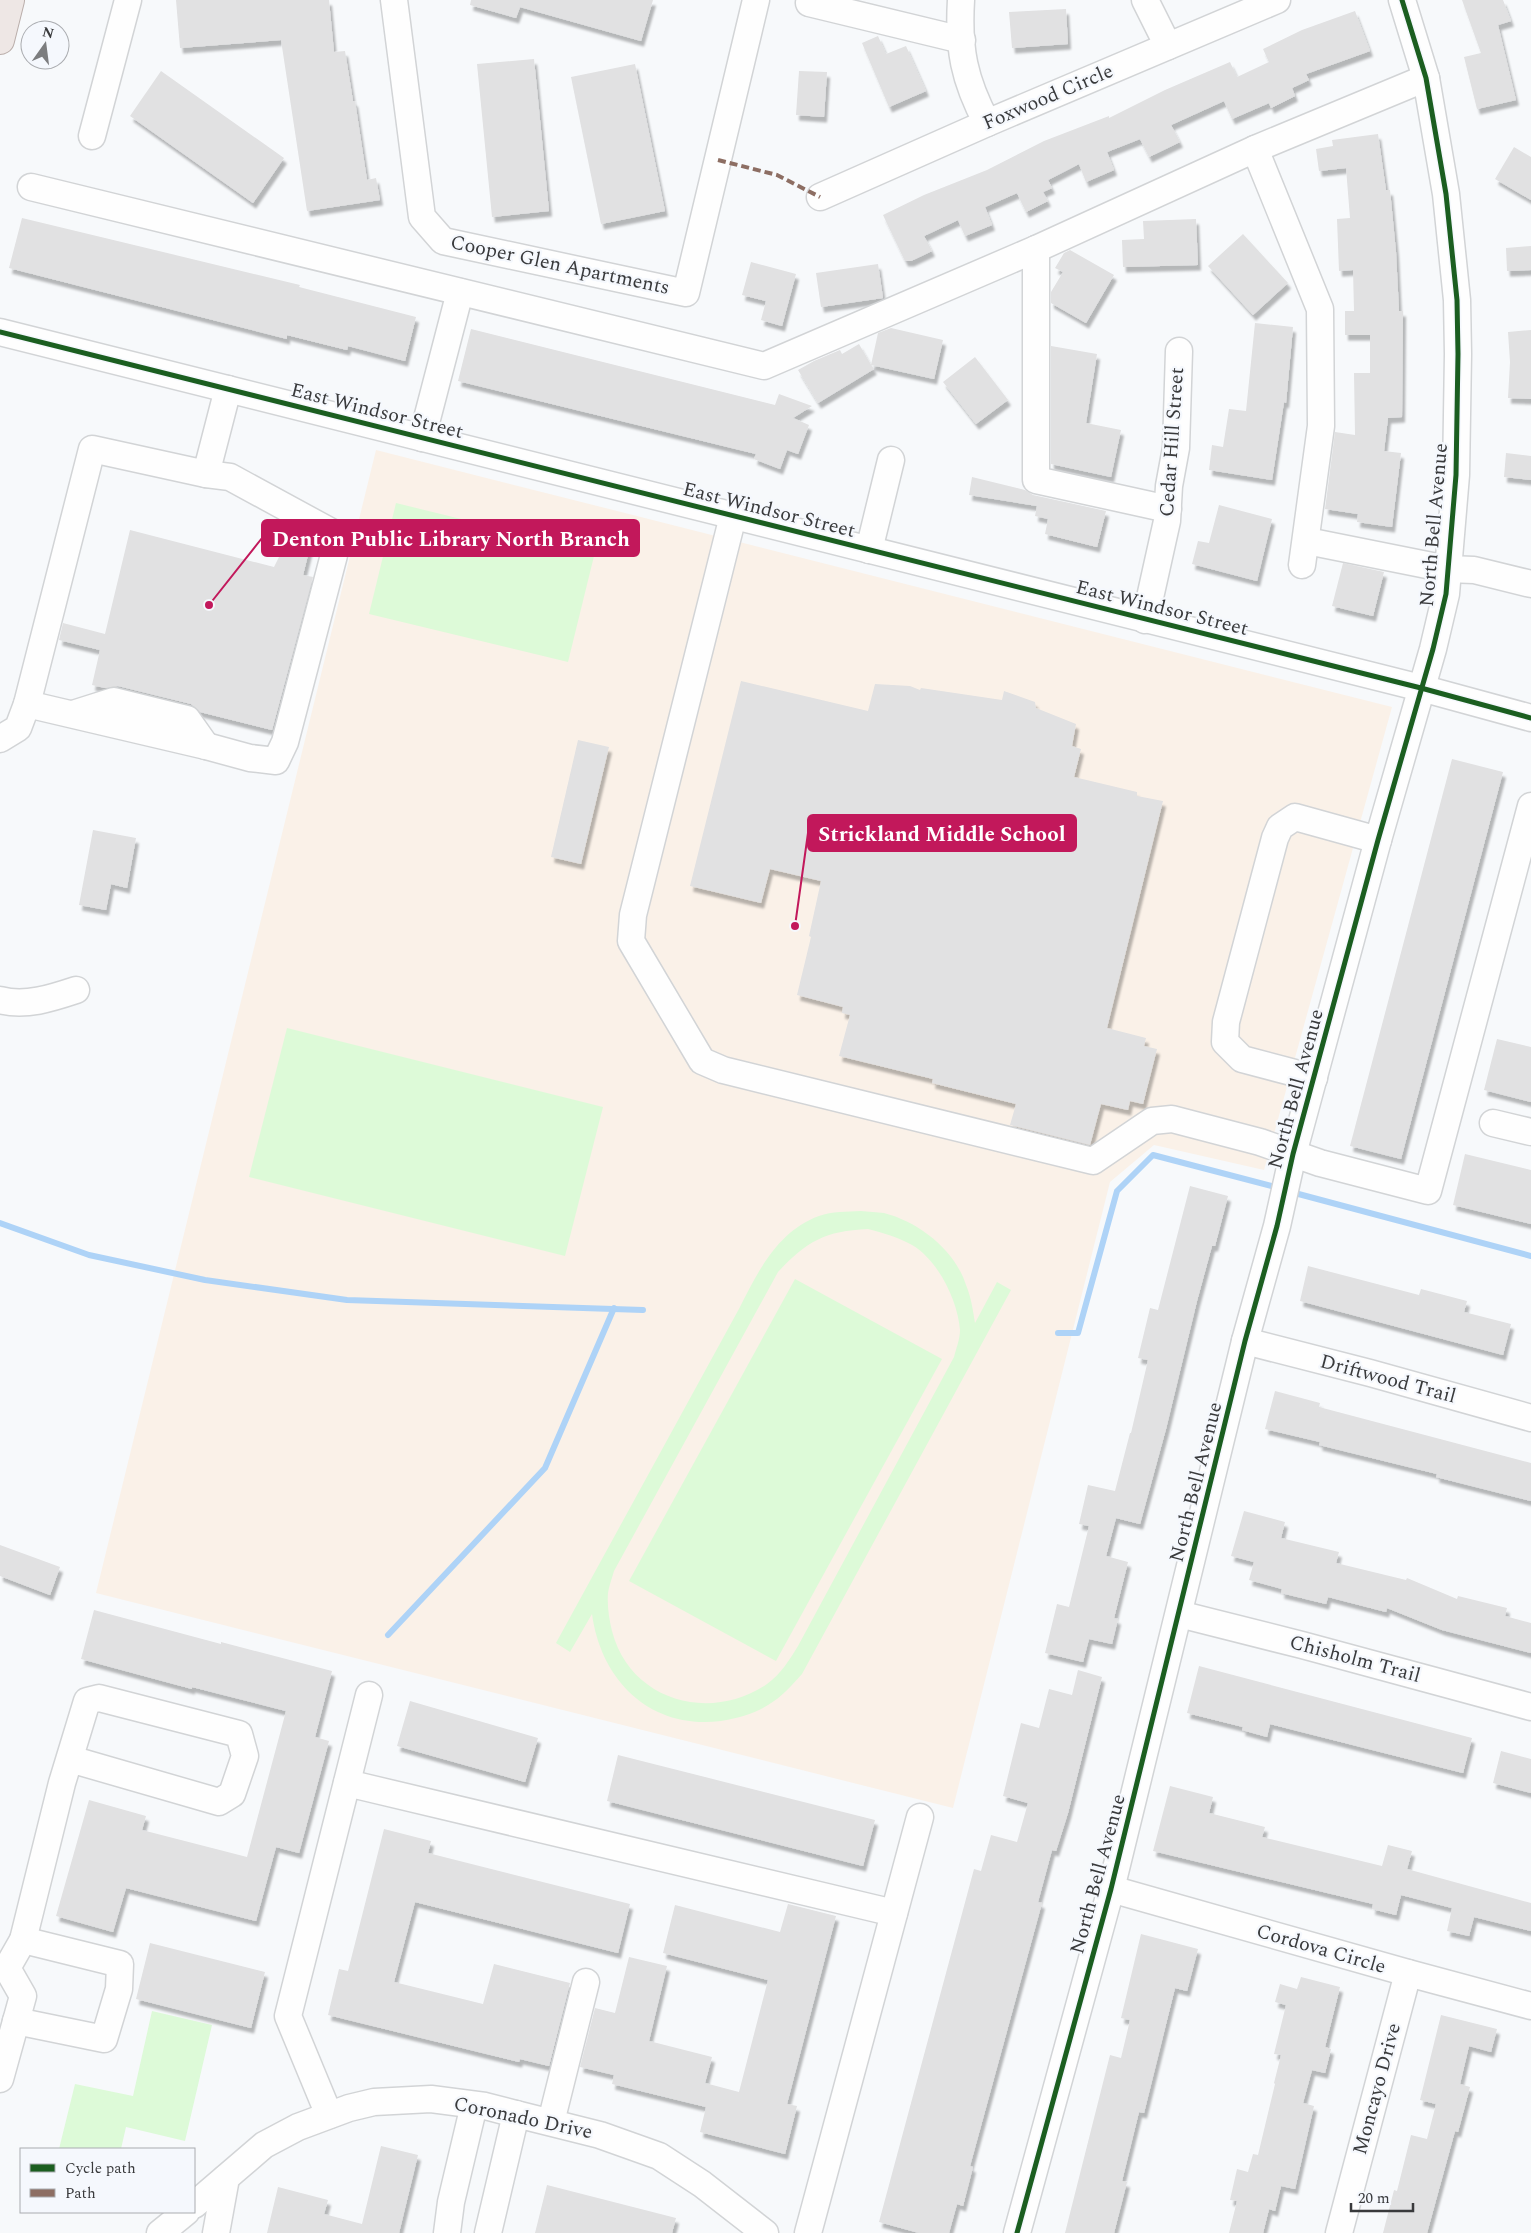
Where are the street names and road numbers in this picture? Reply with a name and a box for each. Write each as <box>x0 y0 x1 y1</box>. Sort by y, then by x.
street label: Foxwood Circle <box>978 56 1118 138</box>
street label: Cooper Glen Apartments <box>448 227 672 303</box>
street label: Cedar Hill Street <box>1152 366 1192 518</box>
street label: East Windsor Street <box>288 375 466 447</box>
street label: North Bell Avenue <box>1412 442 1456 608</box>
street label: East Windsor Street <box>680 474 858 546</box>
street label: East Windsor Street <box>1073 572 1251 644</box>
street label: North Bell Avenue <box>1260 1006 1332 1172</box>
street label: Driftwood Trail <box>1317 1346 1459 1412</box>
street label: North Bell Avenue <box>1162 1399 1230 1565</box>
street label: Chisholm Trail <box>1286 1627 1424 1691</box>
street label: North Bell Avenue <box>1062 1791 1134 1957</box>
street label: Cordova Circle <box>1253 1916 1389 1982</box>
street label: Moncayo Drive <box>1345 2020 1409 2158</box>
street label: Coronado Drive <box>451 2089 595 2147</box>

